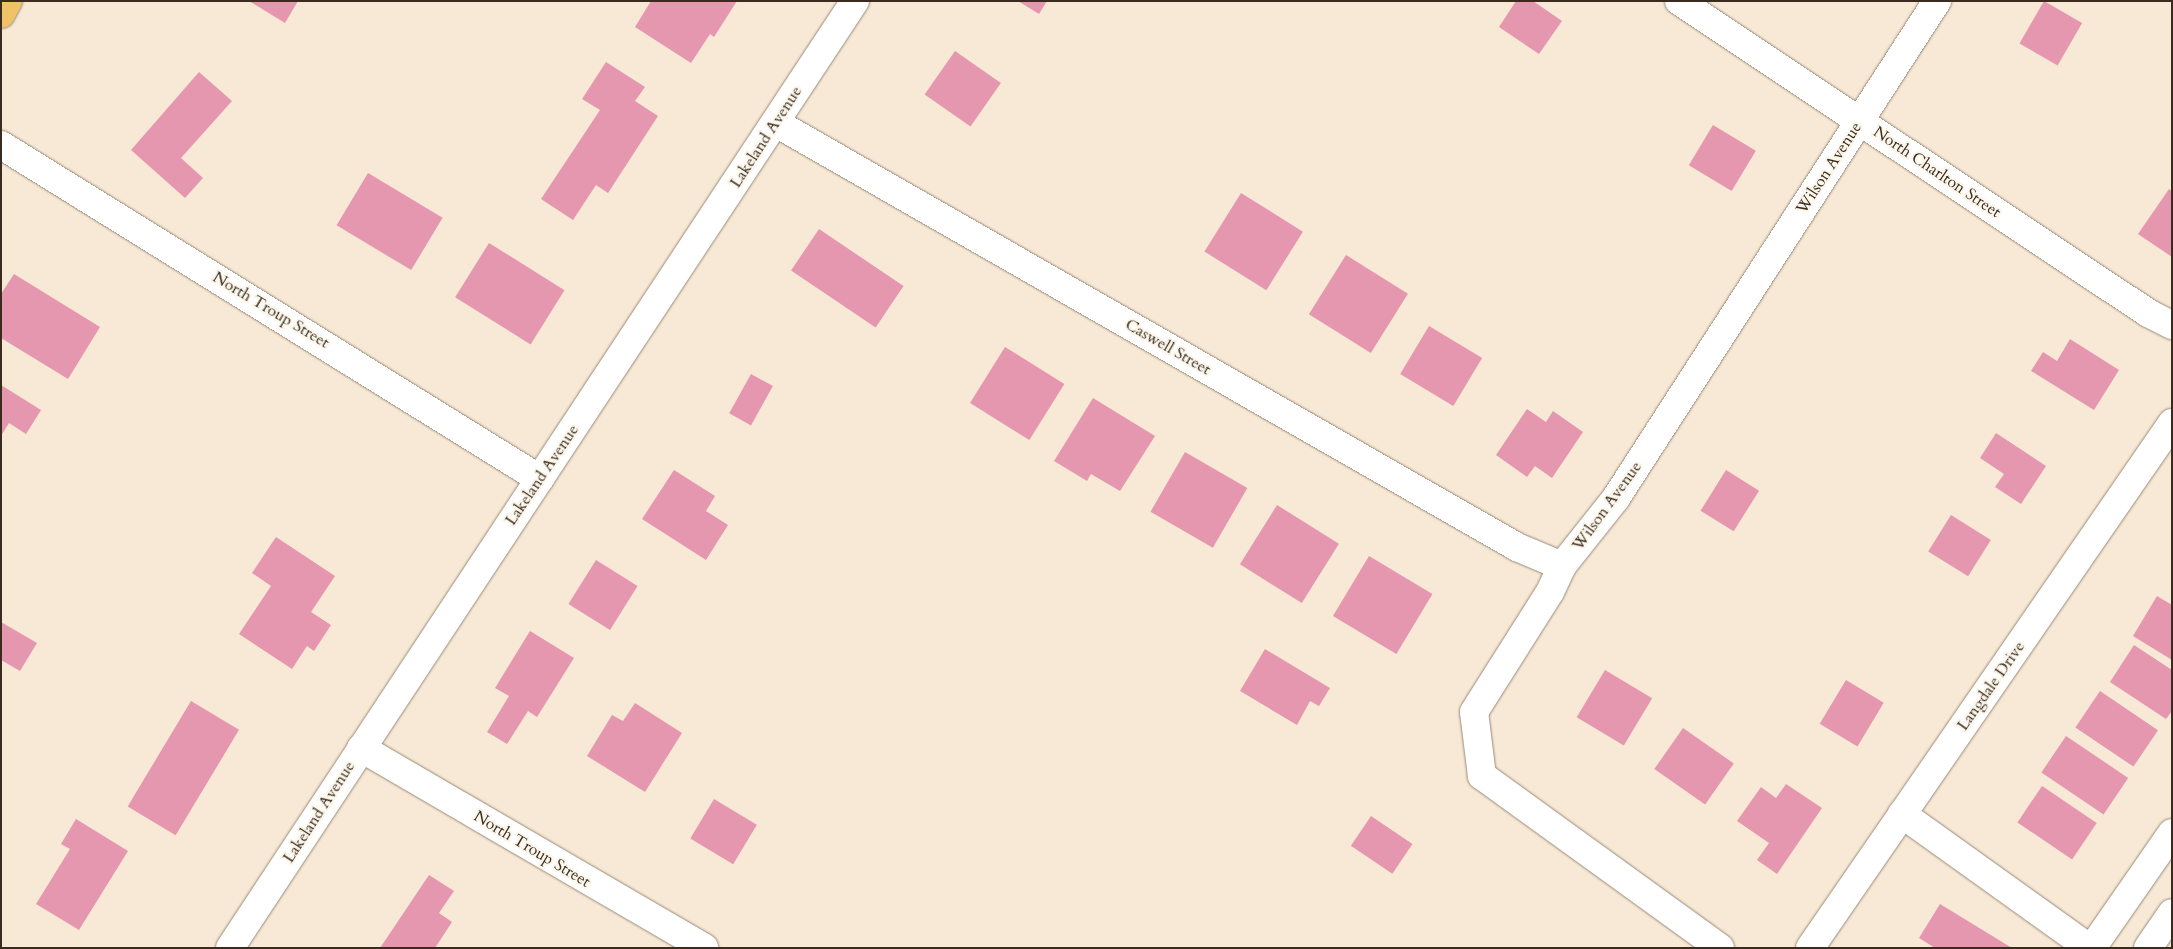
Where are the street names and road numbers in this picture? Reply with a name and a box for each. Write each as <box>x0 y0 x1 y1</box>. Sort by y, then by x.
street label: Lakeland Avenue <box>726 83 806 191</box>
street label: Wilson Avenue <box>1792 119 1866 217</box>
street label: North Charlton Street <box>1870 122 2004 222</box>
street label: North Troup Street <box>209 268 333 352</box>
street label: Caswell Street <box>1122 315 1214 379</box>
street label: Lakeland Avenue <box>501 421 583 529</box>
street label: Wilson Avenue <box>1568 458 1646 554</box>
street label: Langdale Drive <box>1953 638 2029 734</box>
street label: Lakeland Avenue <box>279 758 359 866</box>
street label: North Troup Street <box>470 807 594 891</box>

